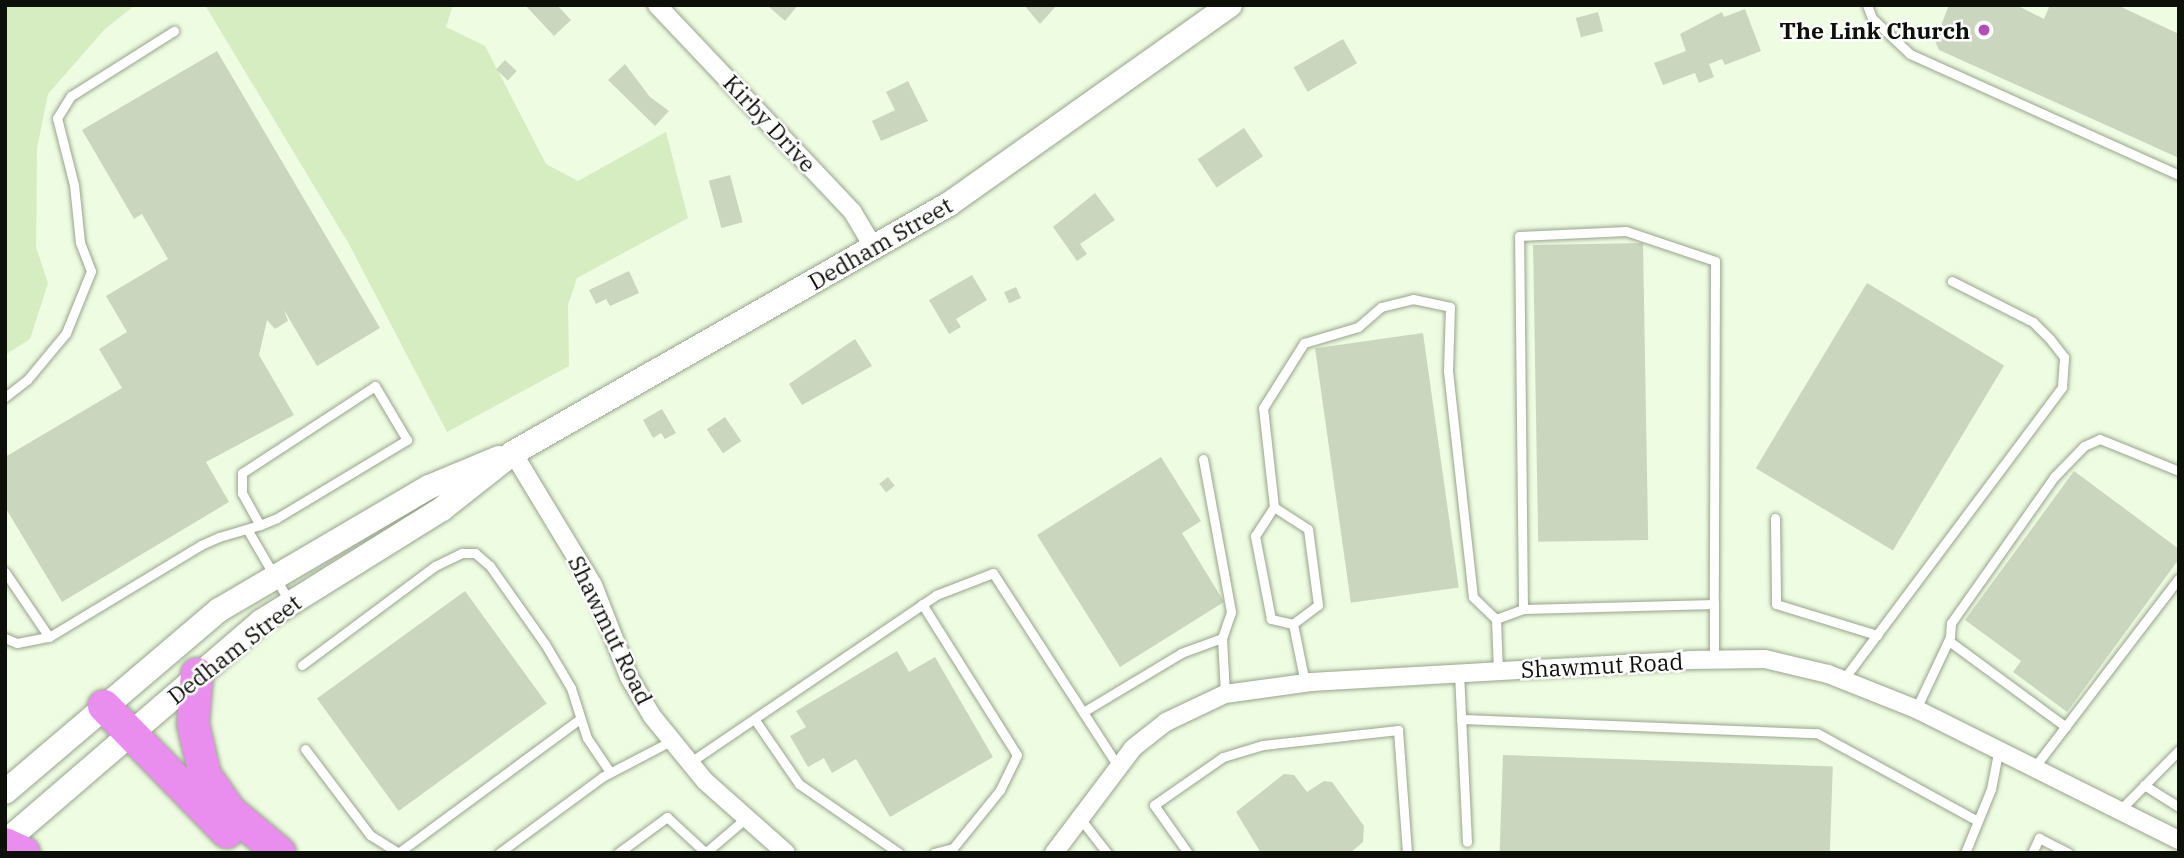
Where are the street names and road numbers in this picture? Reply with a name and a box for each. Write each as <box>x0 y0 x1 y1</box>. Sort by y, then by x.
street label: Kirby Drive <box>718 69 822 177</box>
street label: Dedham Street <box>803 191 957 295</box>
street label: Shawmut Road <box>563 551 659 709</box>
street label: Dedham Street <box>162 588 306 710</box>
street label: Shawmut Road <box>1520 647 1684 683</box>

